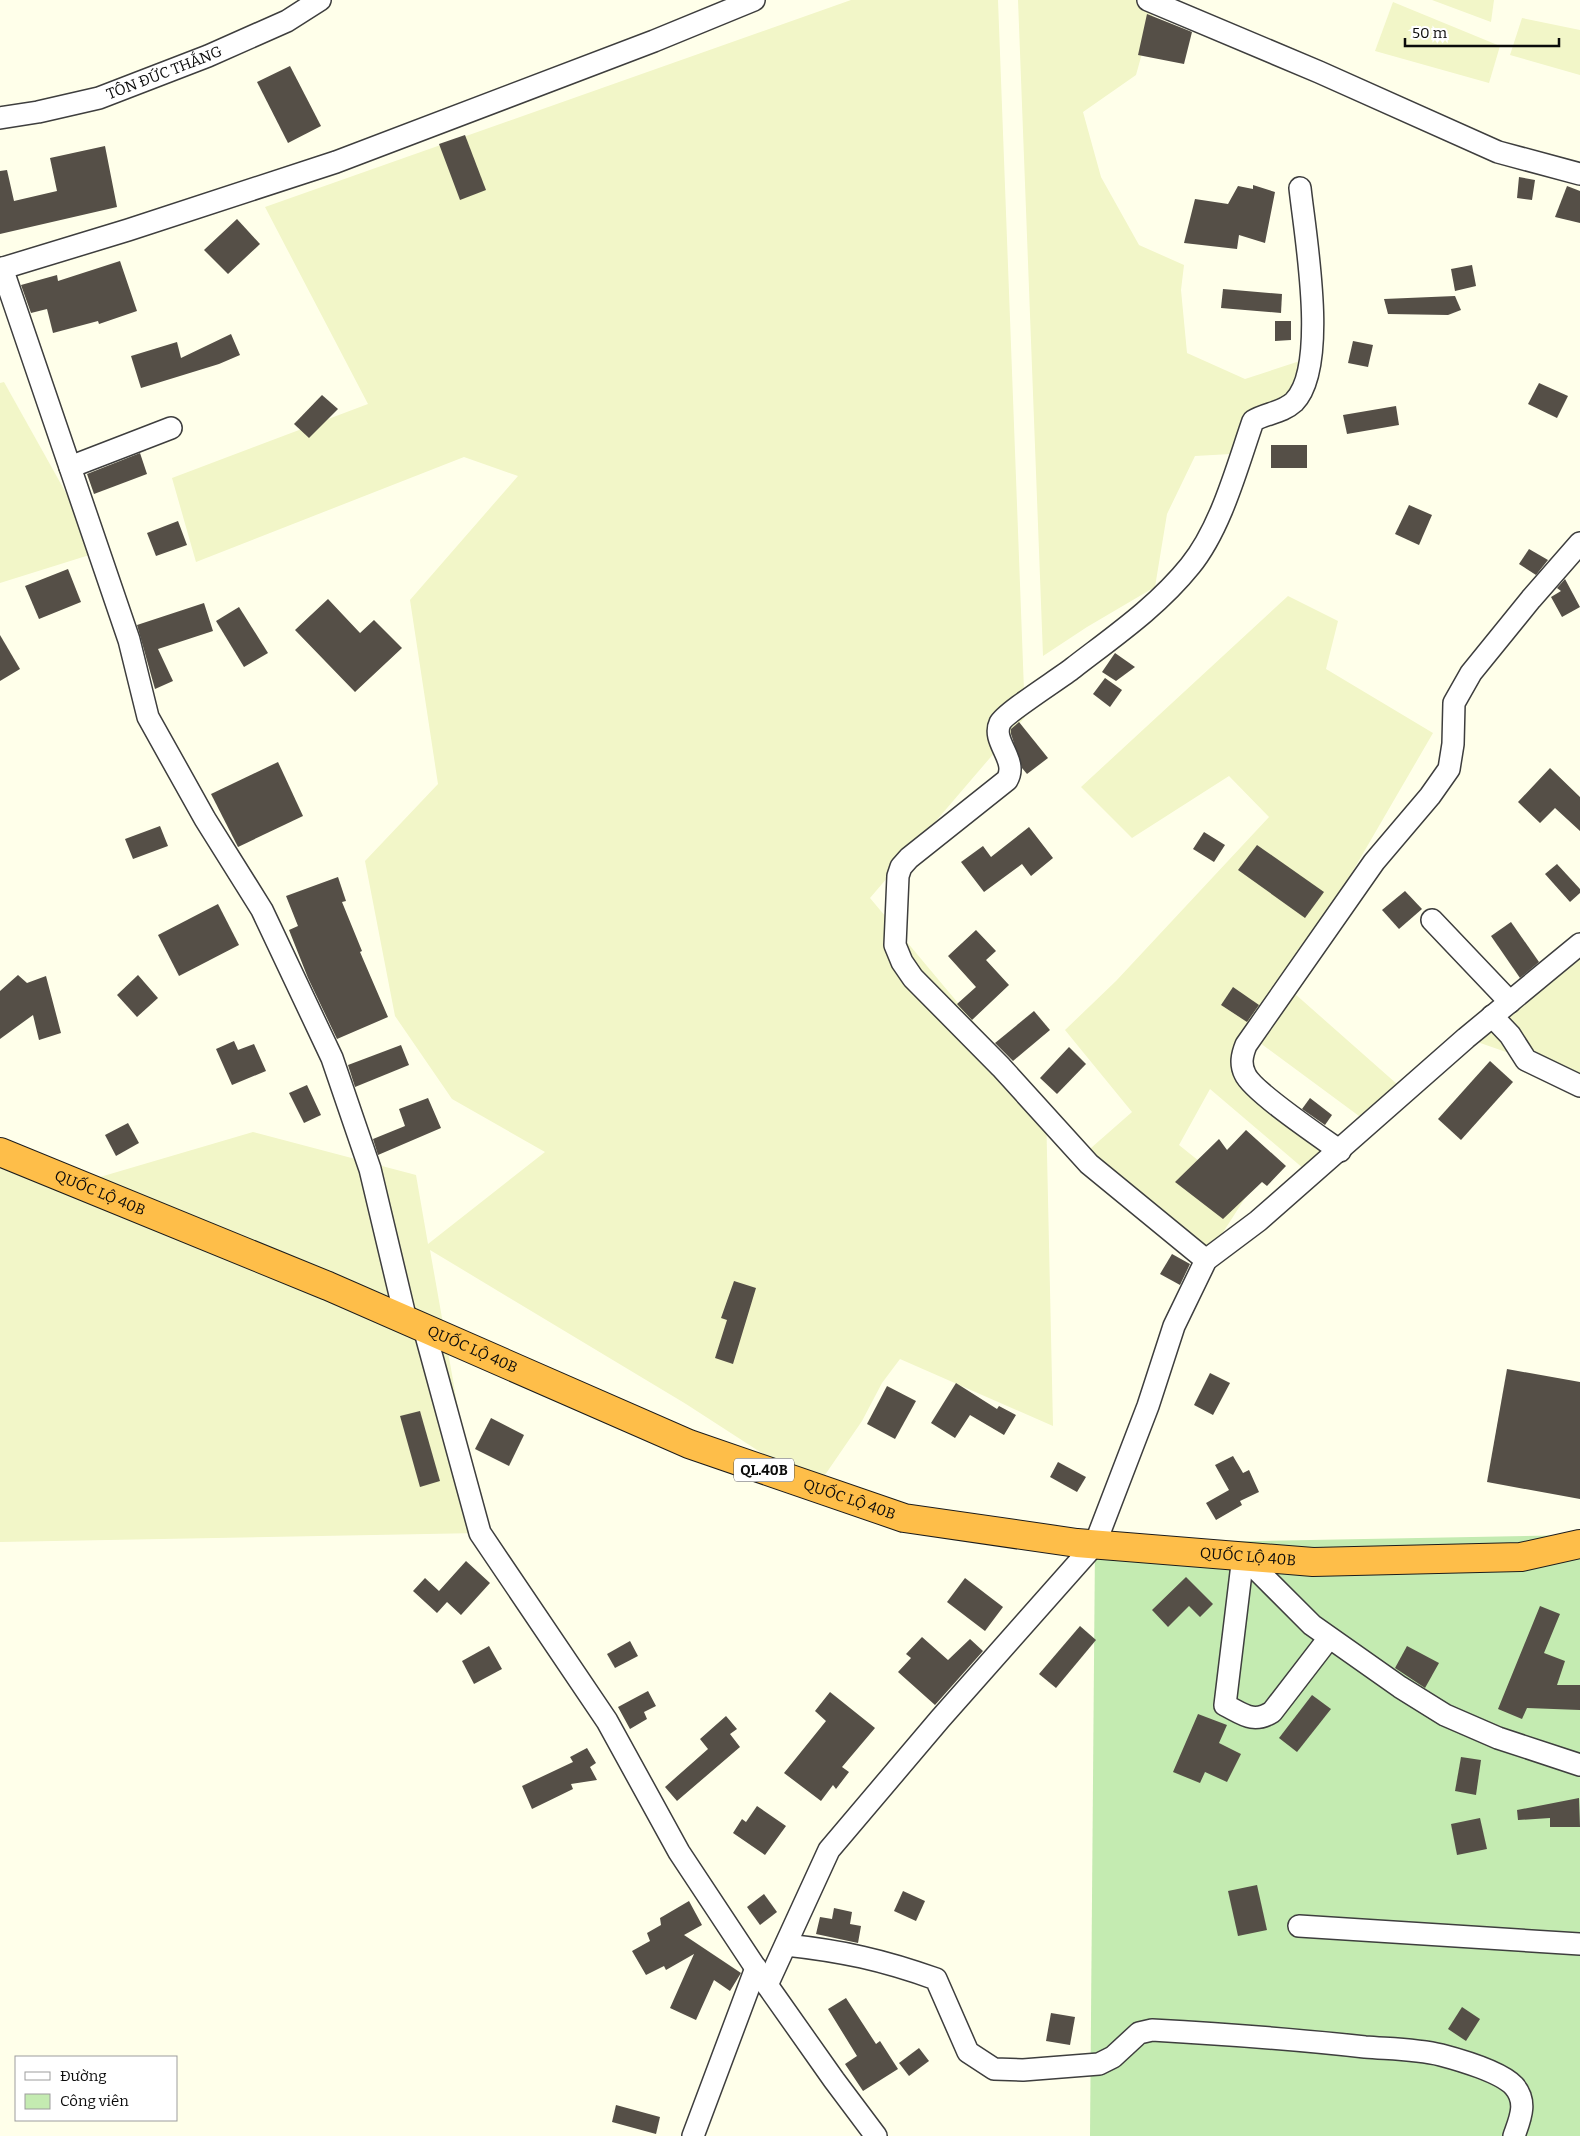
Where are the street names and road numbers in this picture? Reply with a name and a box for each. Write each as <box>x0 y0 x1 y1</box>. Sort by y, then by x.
street label: TÔN ĐỨC THẮNG <box>104 42 225 103</box>
street label: QUỐC LỘ 40B <box>52 1166 148 1219</box>
street label: QUỐC LỘ 40B <box>425 1322 520 1377</box>
road number: QL.40B <box>734 1458 794 1482</box>
street label: QUỐC LỘ 40B <box>801 1475 898 1523</box>
street label: QUỐC LỘ 40B <box>1199 1544 1297 1570</box>

